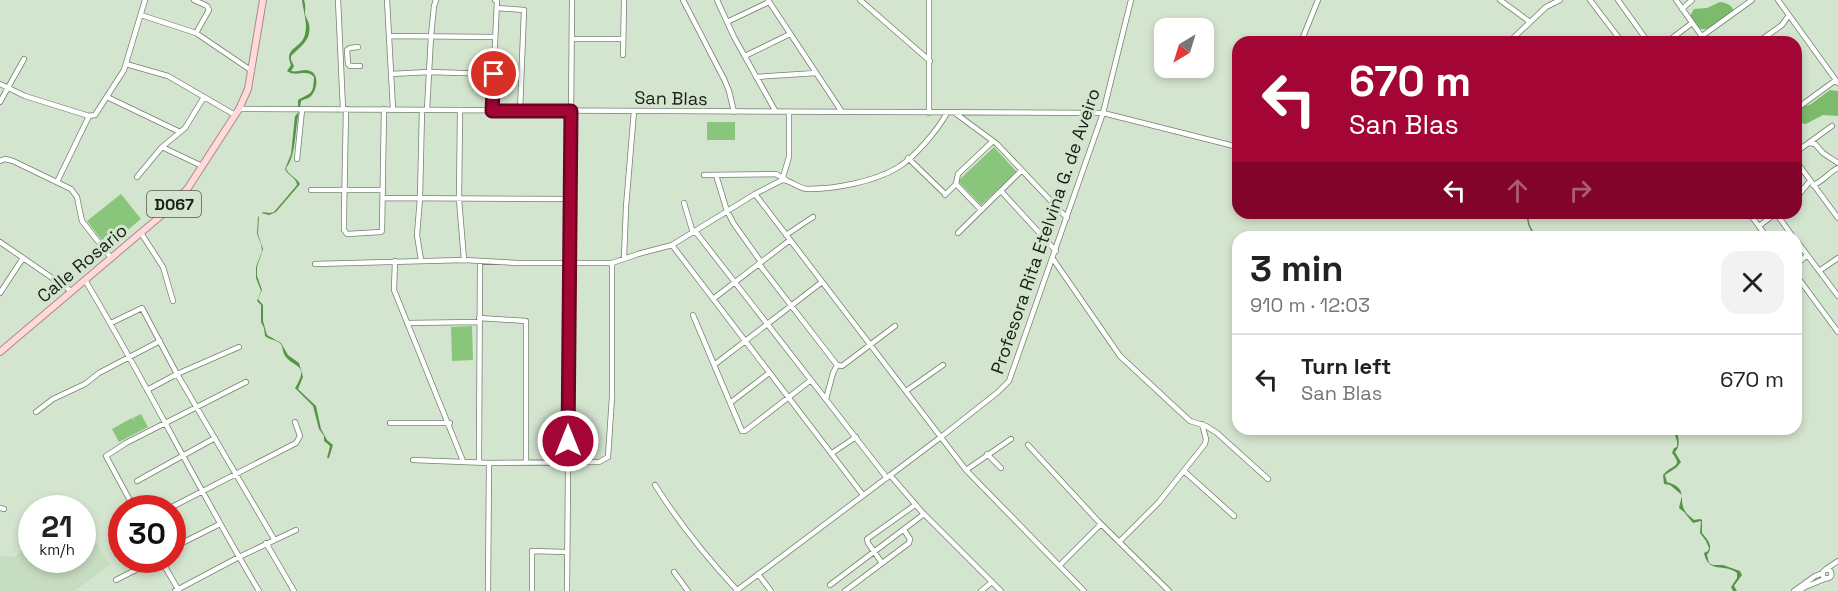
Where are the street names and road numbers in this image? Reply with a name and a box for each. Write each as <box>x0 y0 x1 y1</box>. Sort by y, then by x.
street label: Profesora Rita Etelvina G. de Aveiro <box>985 85 1105 377</box>
street label: San Blas <box>634 86 708 110</box>
road number: D067 <box>147 191 201 217</box>
street label: Calle Rosario <box>32 219 132 307</box>

